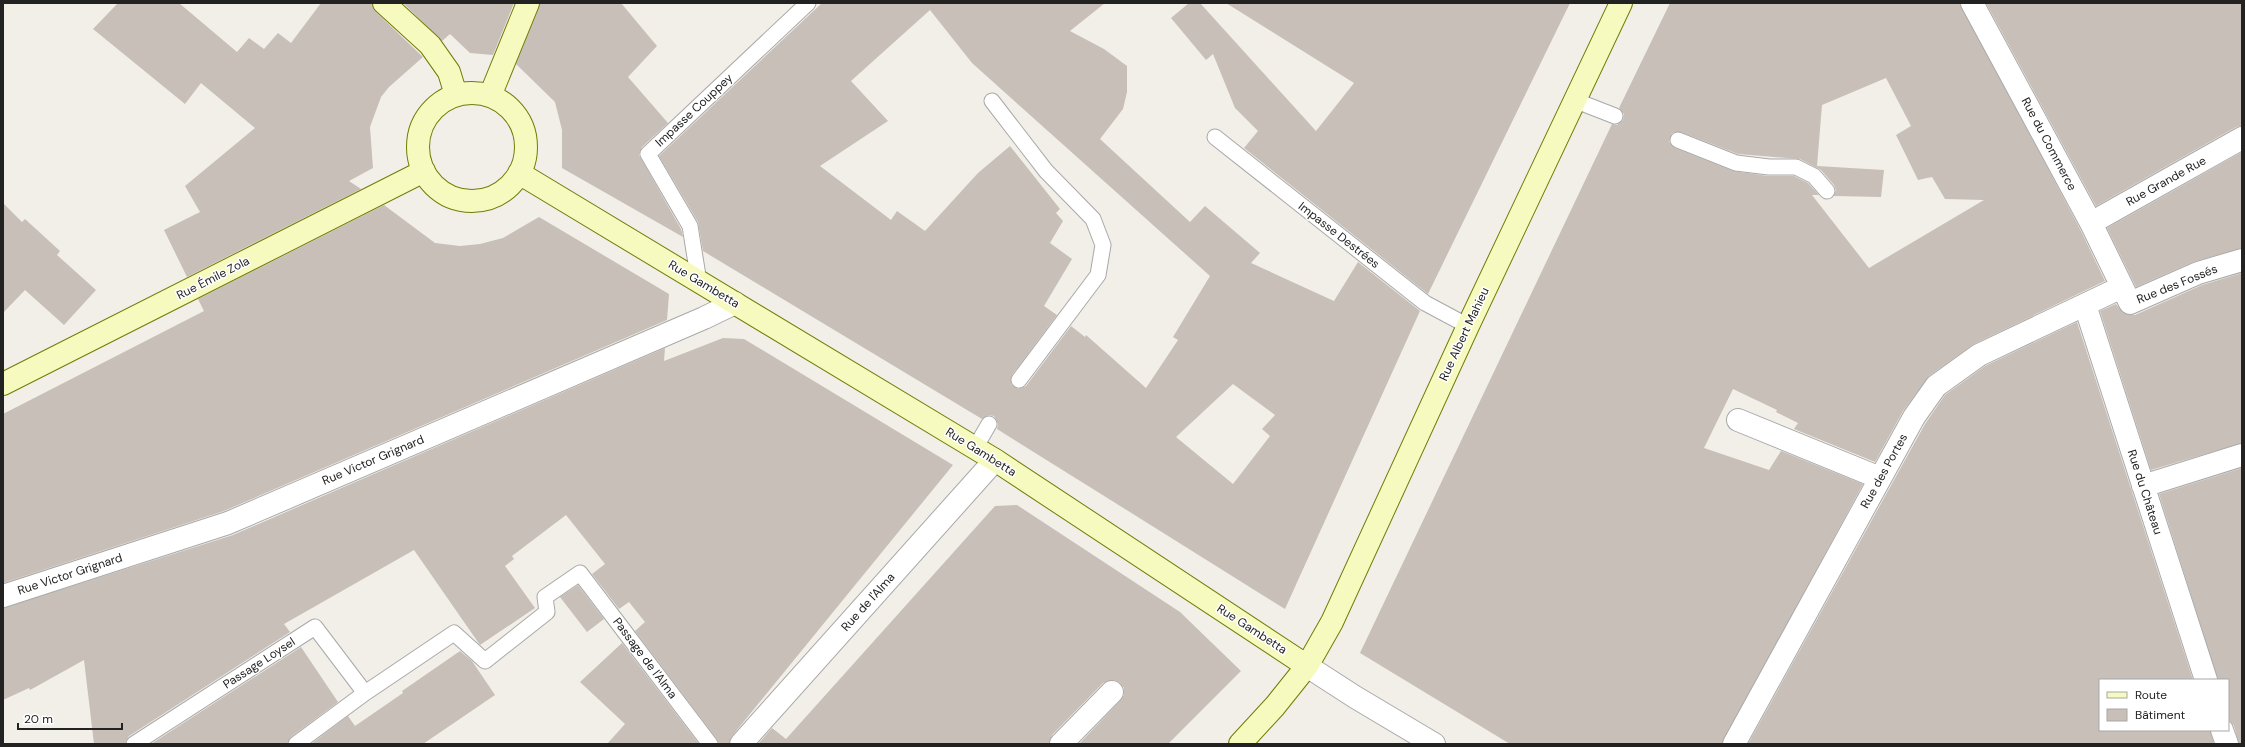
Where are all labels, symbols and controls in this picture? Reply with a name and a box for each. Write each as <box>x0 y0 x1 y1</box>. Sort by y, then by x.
street label: Impasse Couppey <box>652 70 736 150</box>
street label: Rue du Commerce <box>2018 95 2080 194</box>
street label: Rue Grande Rue <box>2123 152 2209 210</box>
street label: Impasse Destrées <box>1295 198 1383 272</box>
street label: Rue Émile Zola <box>174 253 252 303</box>
street label: Rue Gambetta <box>665 256 743 312</box>
street label: Rue des Fossés <box>2134 261 2220 307</box>
street label: Rue Albert Mahieu <box>1435 285 1493 383</box>
street label: Rue Gambetta <box>943 424 1019 480</box>
street label: Rue Victor Grignard <box>320 431 426 489</box>
street label: Rue des Portes <box>1857 431 1911 511</box>
street label: Rue du Château <box>2124 448 2166 537</box>
street label: Rue Victor Grignard <box>16 550 124 598</box>
street label: Rue de l'Alma <box>838 569 898 635</box>
street label: Rue Gambetta <box>1214 600 1290 658</box>
street label: Passage de l'Alma <box>609 614 681 702</box>
street label: Passage Loysel <box>220 634 298 692</box>
legend <box>2099 679 2229 731</box>
text: Route <box>2135 687 2167 703</box>
scale bar <box>18 705 122 731</box>
text: Bâtiment <box>2135 707 2186 723</box>
text: 20 m <box>24 711 53 727</box>

